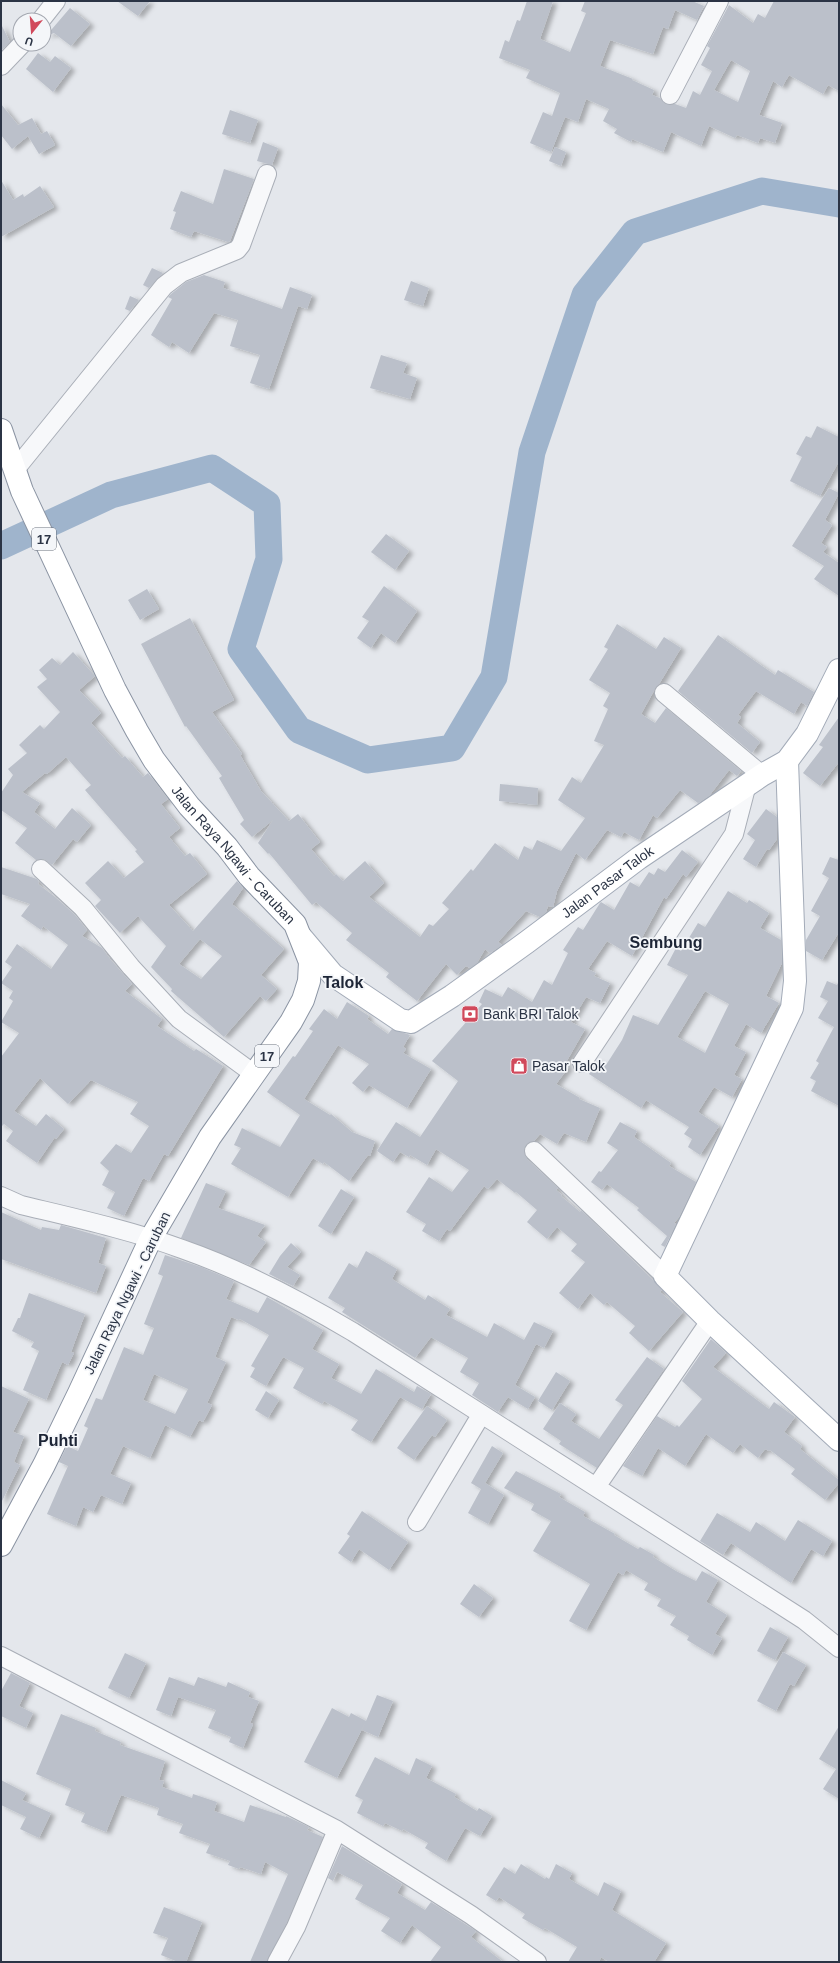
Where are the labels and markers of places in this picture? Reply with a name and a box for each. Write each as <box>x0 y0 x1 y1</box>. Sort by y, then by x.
bank icon: Bank BRI Talok <box>460 1004 480 1024</box>
place label: Bank BRI Talok <box>483 1006 579 1022</box>
shop icon: Pasar Talok <box>509 1056 529 1076</box>
place label: Pasar Talok <box>532 1058 606 1074</box>

